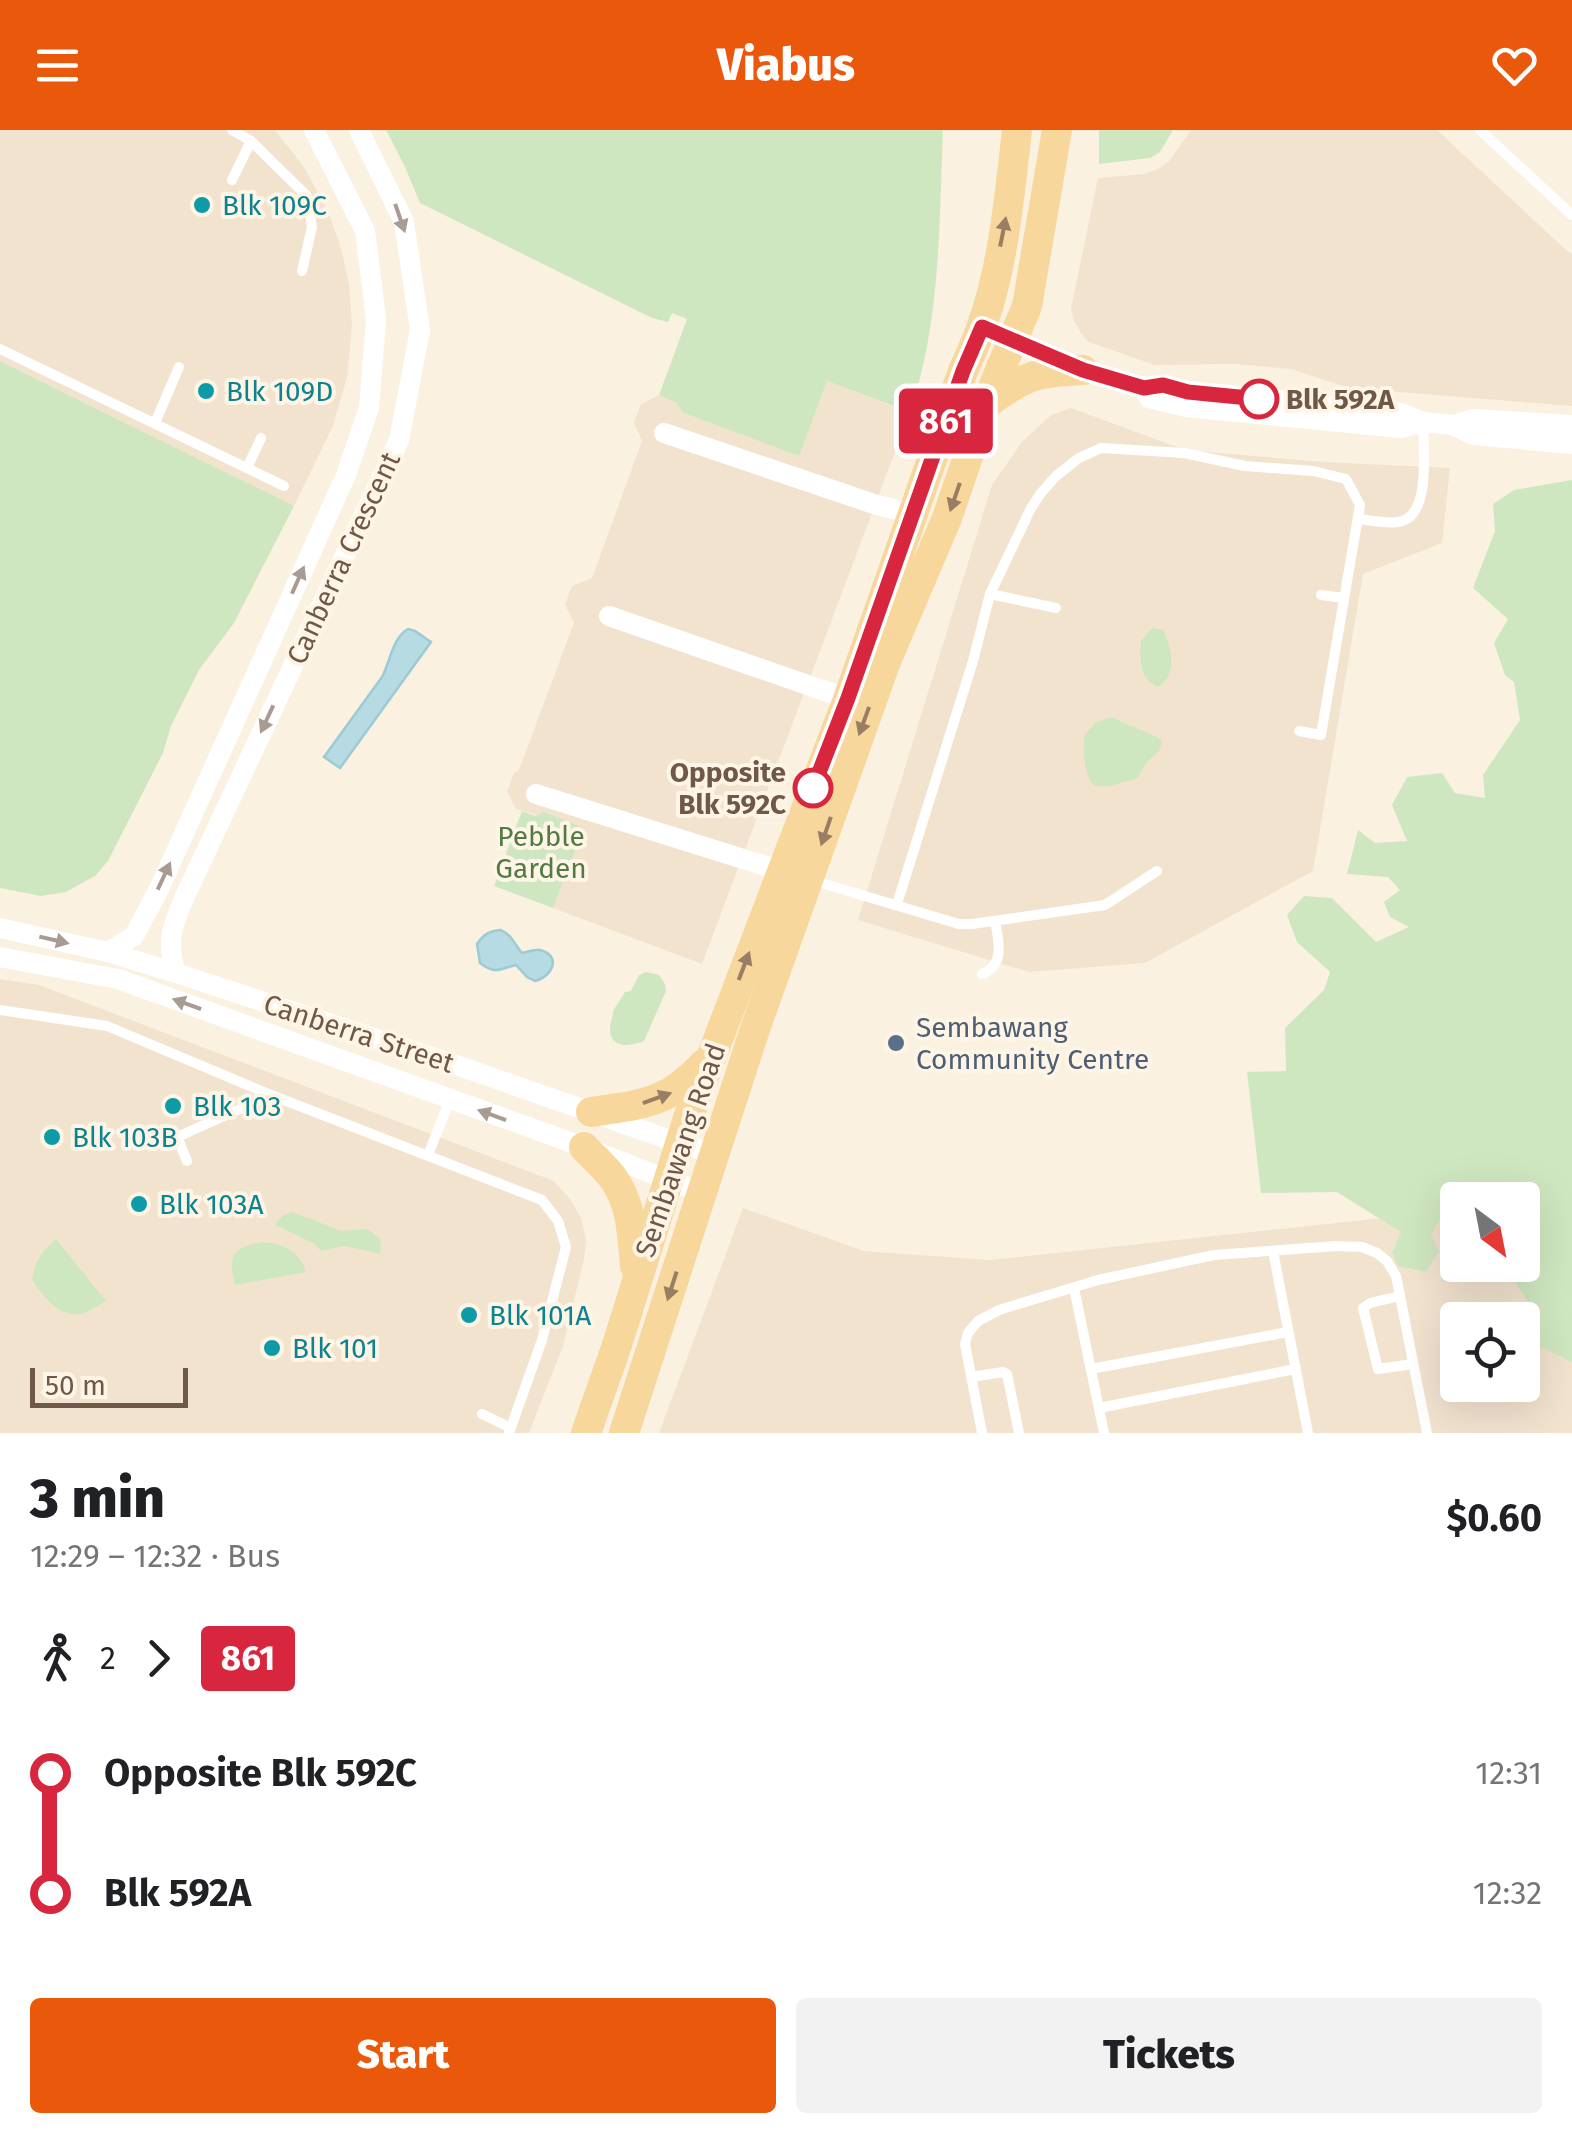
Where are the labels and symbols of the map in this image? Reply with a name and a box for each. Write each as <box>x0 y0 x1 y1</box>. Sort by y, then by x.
place label: Blk 109C <box>222 189 327 222</box>
marker: Blk 109C <box>191 194 213 216</box>
one-way arrow <box>394 203 409 233</box>
one-way arrow <box>996 216 1012 247</box>
place label: Blk 109D <box>226 375 333 408</box>
marker: Blk 109D <box>195 380 217 402</box>
marker: Blk 592A <box>1240 380 1278 418</box>
place label: Blk 592A <box>1286 383 1395 416</box>
line badge: 861 <box>888 388 1004 454</box>
street label: Canberra Crescent <box>280 446 407 670</box>
one-way arrow <box>946 482 961 512</box>
one-way arrow <box>290 565 306 595</box>
one-way arrow <box>259 704 275 734</box>
one-way arrow <box>856 707 871 737</box>
place label: Opposite Blk 592C <box>670 756 786 821</box>
marker: Opposite Blk 592C <box>794 769 832 807</box>
one-way arrow <box>818 816 833 846</box>
park label: Pebble Garden <box>495 820 587 885</box>
one-way arrow <box>156 862 173 891</box>
one-way arrow <box>39 932 70 948</box>
one-way arrow <box>737 951 753 981</box>
street label: Canberra Street <box>260 987 459 1080</box>
one-way arrow <box>171 996 201 1011</box>
place label: Sembawang Community Centre <box>916 1011 1149 1076</box>
marker: Sembawang Community Centre <box>885 1032 907 1054</box>
street label: Sembawang Road <box>628 1039 733 1261</box>
place label: Blk 103 <box>193 1090 281 1123</box>
one-way arrow <box>642 1090 672 1105</box>
marker: Blk 103 <box>162 1095 184 1117</box>
one-way arrow <box>477 1106 507 1121</box>
place label: Blk 103B <box>72 1121 177 1154</box>
marker: Blk 103B <box>41 1126 63 1148</box>
north arrow <box>1440 1182 1540 1282</box>
place label: Blk 103A <box>159 1188 263 1221</box>
marker: Blk 103A <box>128 1193 150 1215</box>
one-way arrow <box>663 1271 678 1301</box>
place label: Blk 101A <box>489 1299 591 1332</box>
marker: Blk 101A <box>458 1304 480 1326</box>
place label: Blk 101 <box>292 1332 378 1365</box>
marker: Blk 101 <box>261 1337 283 1359</box>
scale bar <box>30 1363 188 1408</box>

